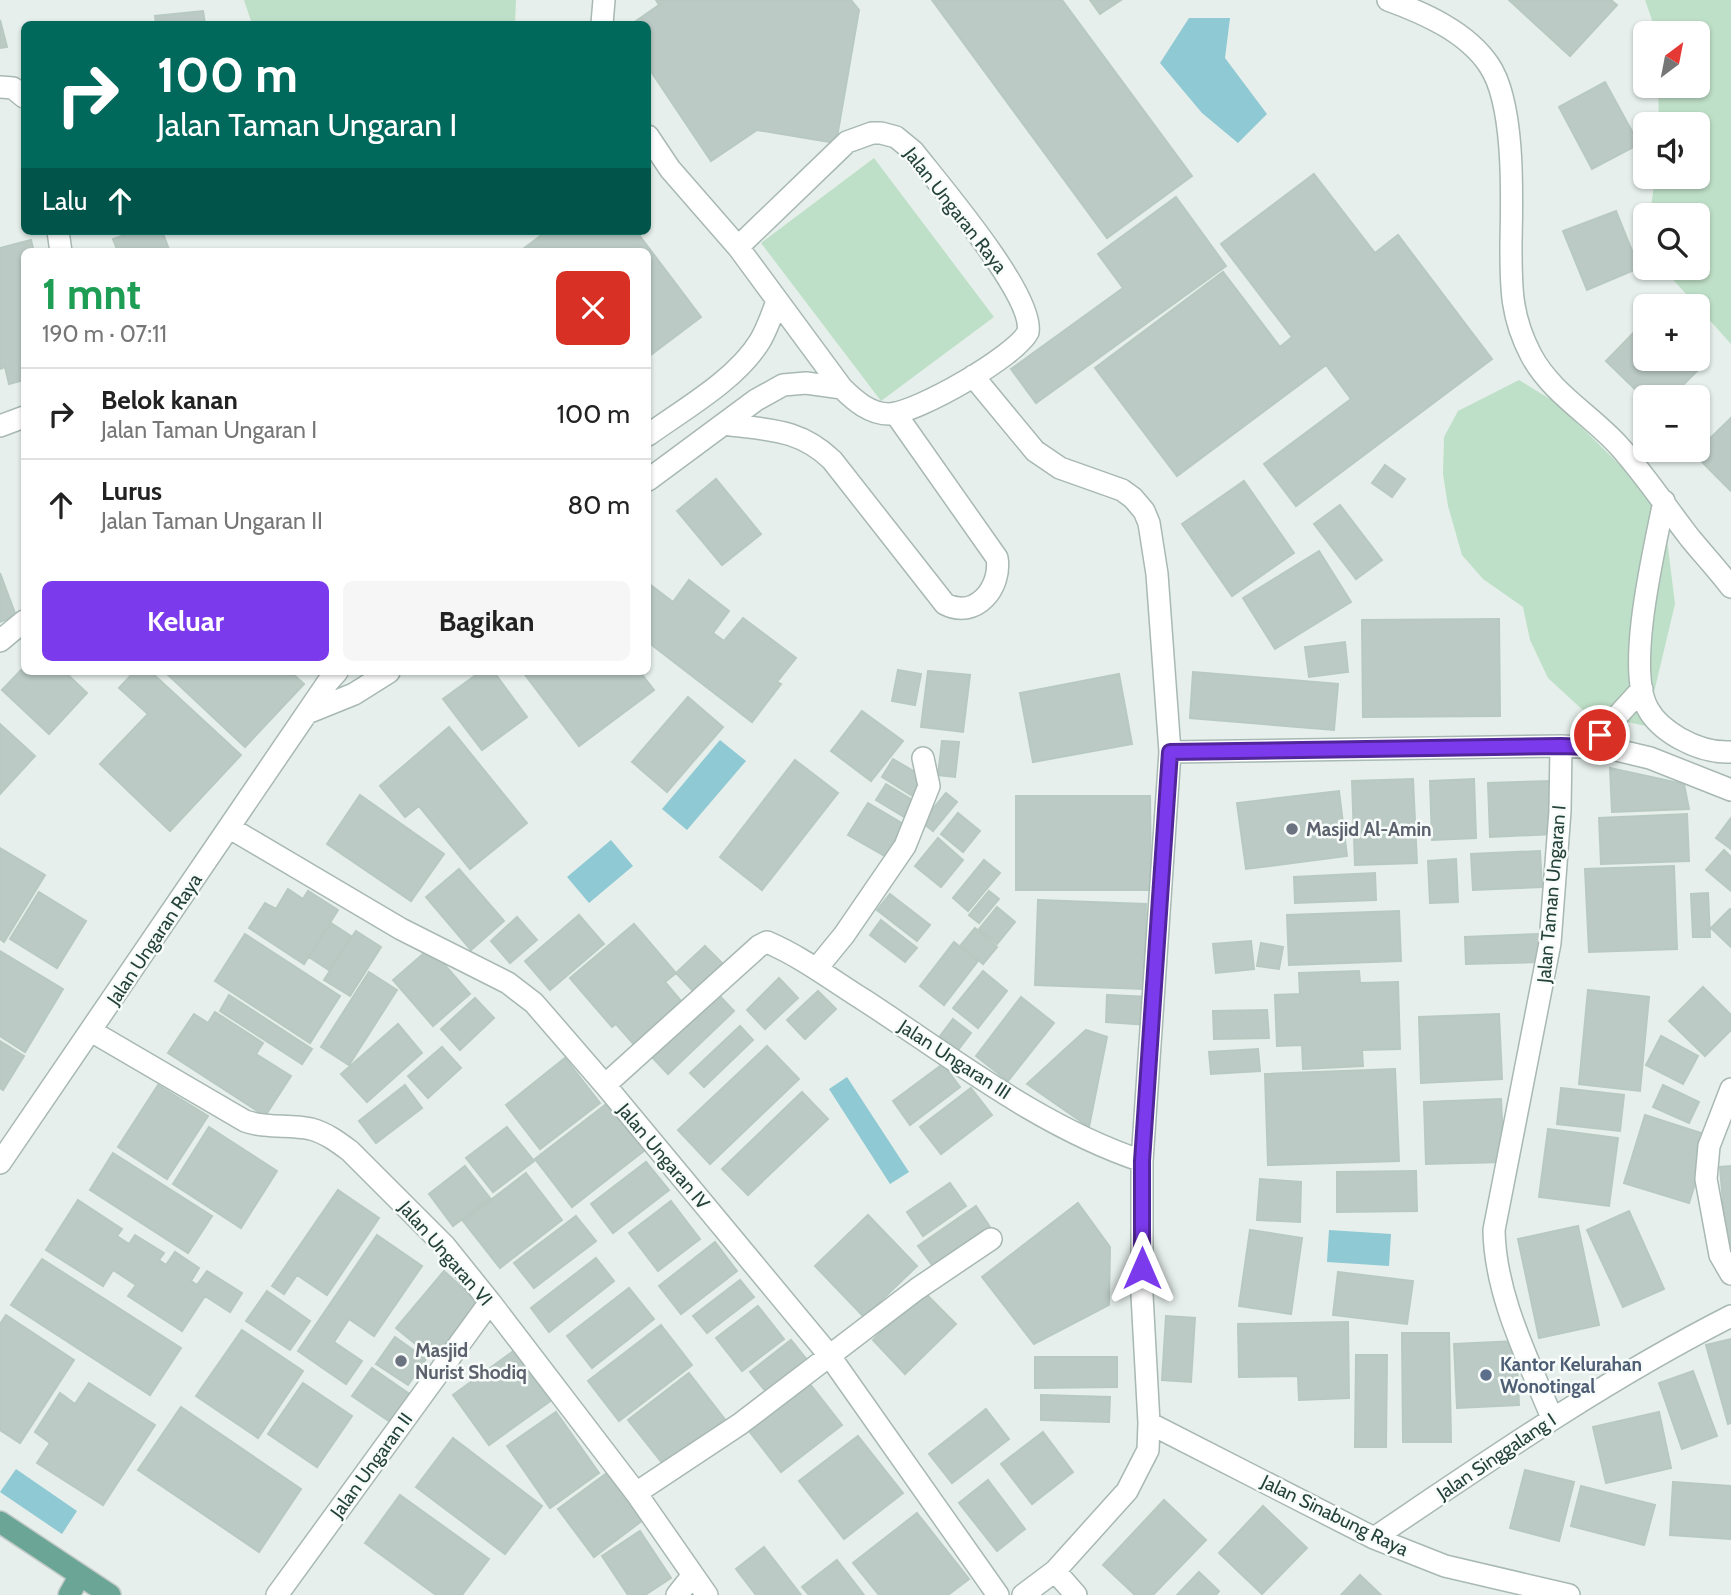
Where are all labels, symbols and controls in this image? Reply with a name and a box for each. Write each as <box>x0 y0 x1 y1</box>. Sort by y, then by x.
north arrow <box>1633 21 1710 98</box>
map controls <box>1633 21 1710 462</box>
text: 100 m <box>157 45 298 104</box>
icon: right <box>42 49 133 140</box>
text: Jalan Taman Ungaran I <box>157 105 458 144</box>
button: sound <box>1633 112 1710 189</box>
street label: Jalan Ungaran Raya <box>899 142 1012 278</box>
icon: ahead <box>101 182 139 220</box>
text: Lalu <box>42 185 87 217</box>
button: search <box>1633 203 1710 280</box>
text: 1 mnt <box>42 268 141 320</box>
button: close <box>556 271 630 345</box>
button: + <box>1633 294 1710 371</box>
text: 190 m · 07:11 <box>42 320 167 348</box>
text: Belok kanan <box>101 384 238 416</box>
button: − <box>1633 385 1710 462</box>
icon: right <box>42 395 80 433</box>
text: 100 m <box>557 398 630 430</box>
text: Jalan Taman Ungaran I <box>101 416 317 444</box>
text: Lurus <box>101 475 162 507</box>
icon: ahead <box>42 486 80 524</box>
text: 80 m <box>567 489 630 521</box>
text: Jalan Taman Ungaran II <box>101 507 323 535</box>
button: Keluar <box>42 581 329 661</box>
button: Bagikan <box>343 581 630 661</box>
pin <box>1570 705 1630 765</box>
icon: arrive <box>1581 716 1619 754</box>
street label: Jalan Taman Ungaran I <box>1532 804 1571 985</box>
place label: Masjid Al-Amin <box>1306 818 1432 841</box>
marker: Masjid Al-Amin <box>1284 821 1300 837</box>
street label: Jalan Ungaran Raya <box>101 869 207 1010</box>
street label: Jalan Ungaran III <box>893 1014 1015 1104</box>
street label: Jalan Ungaran IV <box>612 1098 715 1214</box>
street label: Jalan Ungaran VI <box>393 1195 497 1310</box>
position arrow <box>1105 1231 1179 1305</box>
place label: Masjid Nurist Shodiq <box>415 1339 527 1384</box>
marker: Masjid Nurist Shodiq <box>393 1353 409 1369</box>
place label: Kantor Kelurahan Wonotingal <box>1500 1353 1642 1398</box>
marker: Kantor Kelurahan Wonotingal <box>1478 1367 1494 1383</box>
street label: Jalan Ungaran II <box>325 1408 417 1523</box>
street label: Jalan Singgalang I <box>1431 1408 1560 1505</box>
street label: Jalan Sinabung Raya <box>1257 1469 1412 1561</box>

